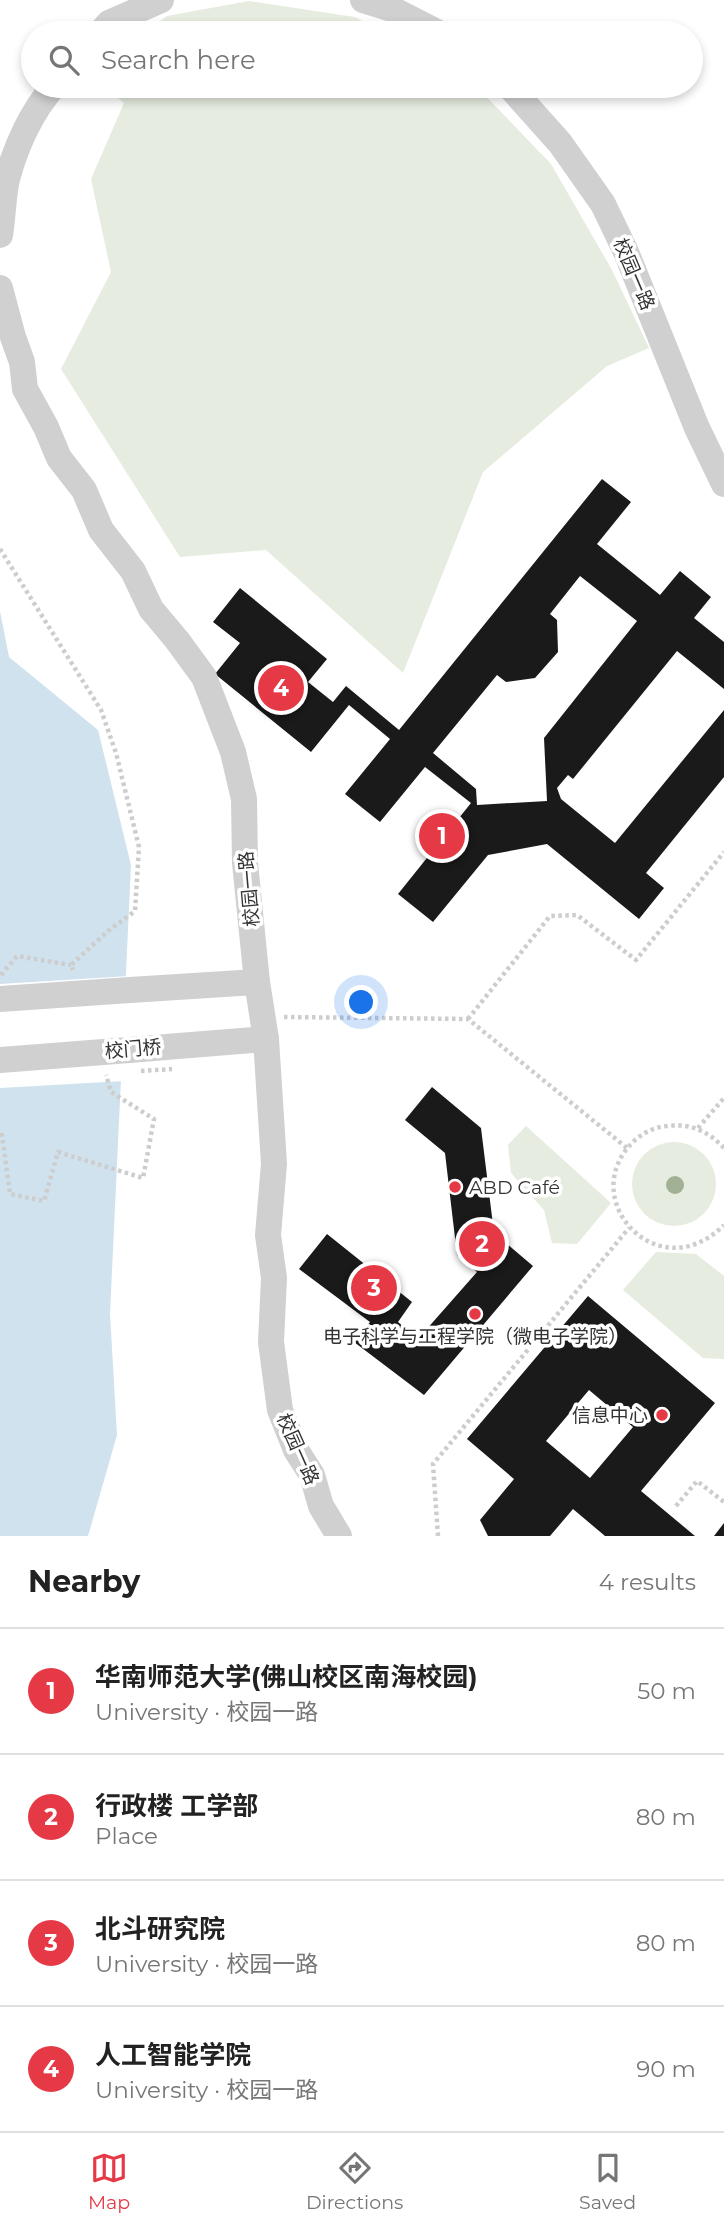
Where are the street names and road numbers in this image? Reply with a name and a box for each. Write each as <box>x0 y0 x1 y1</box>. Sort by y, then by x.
street label: 校园一路 <box>609 235 659 313</box>
street label: 校园一路 <box>234 850 264 928</box>
street label: 校门桥 <box>104 1035 162 1063</box>
street label: 校园一路 <box>272 1410 324 1488</box>

